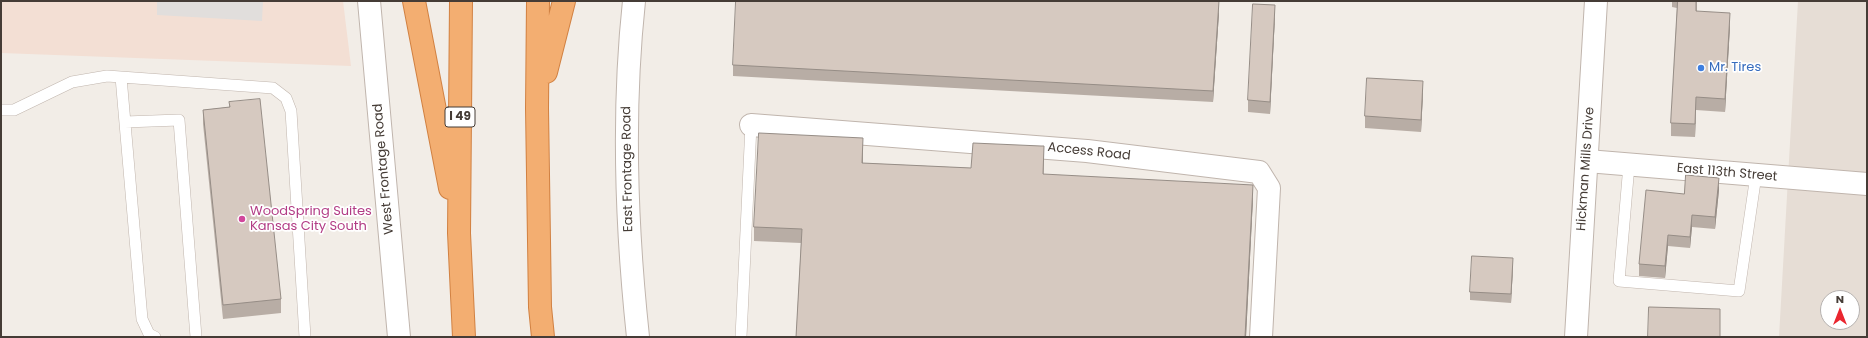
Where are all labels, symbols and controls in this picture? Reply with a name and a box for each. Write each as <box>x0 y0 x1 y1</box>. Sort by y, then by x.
place label: Mr. Tires <box>1709 60 1761 76</box>
marker: Mr. Tires <box>1696 63 1706 73</box>
street label: West Frontage Road <box>371 103 397 235</box>
street label: East Frontage Road <box>619 106 637 232</box>
street label: Hickman Mills Drive <box>1574 106 1598 232</box>
road number: I 49 <box>445 107 475 127</box>
street label: Access Road <box>1047 140 1131 164</box>
street label: East 113th Street <box>1676 161 1778 185</box>
place label: WoodSpring Suites Kansas City South <box>250 204 372 235</box>
marker: WoodSpring Suites Kansas City South <box>237 214 247 224</box>
north arrow <box>1820 290 1860 330</box>
text: N <box>1836 291 1844 307</box>

